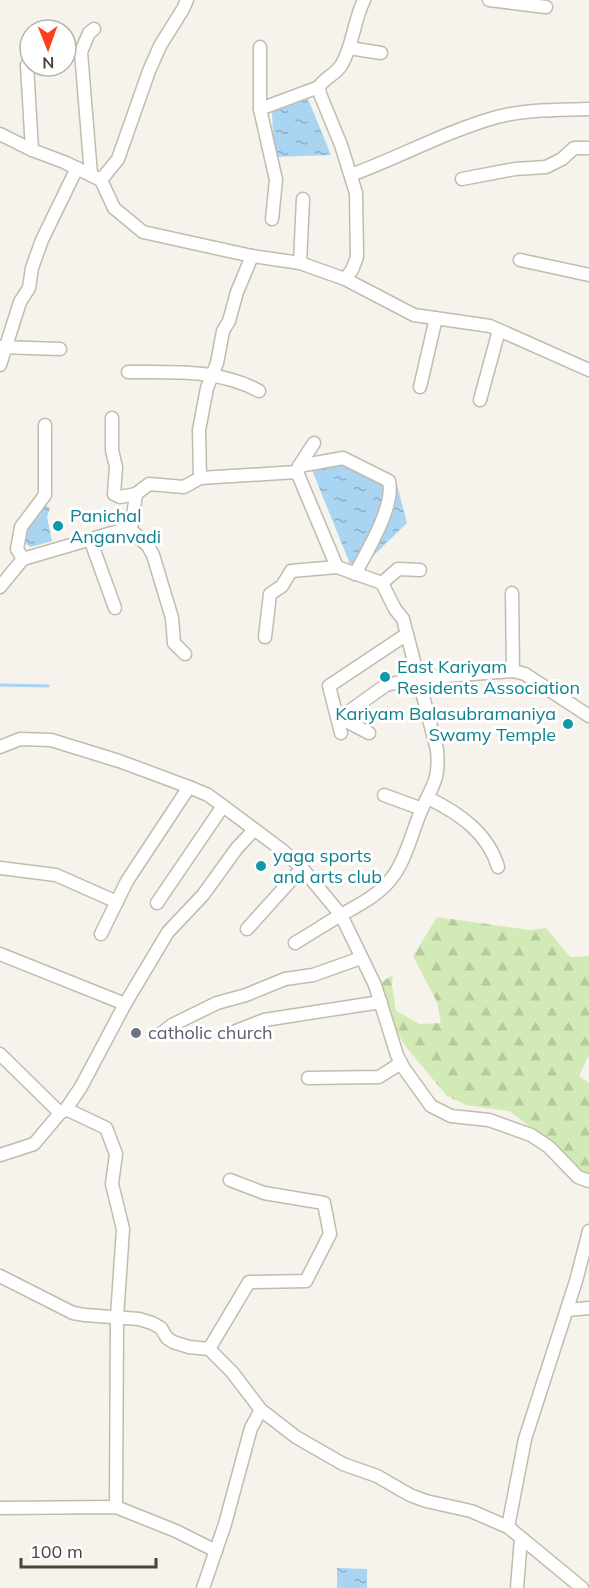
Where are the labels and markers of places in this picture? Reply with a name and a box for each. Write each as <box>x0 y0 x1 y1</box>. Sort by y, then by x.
place label: Panichal Anganvadi <box>70 504 161 548</box>
marker: Panichal Anganvadi <box>51 519 65 533</box>
place label: East Kariyam Residents Association <box>397 655 580 699</box>
marker: East Kariyam Residents Association <box>378 670 392 684</box>
place label: Kariyam Balasubramaniya Swamy Temple <box>335 702 556 746</box>
marker: Kariyam Balasubramaniya Swamy Temple <box>561 717 575 731</box>
place label: yaga sports and arts club <box>273 844 382 888</box>
marker: yaga sports and arts club <box>254 859 268 873</box>
place label: catholic church <box>148 1021 273 1044</box>
marker: catholic church <box>129 1026 143 1040</box>

